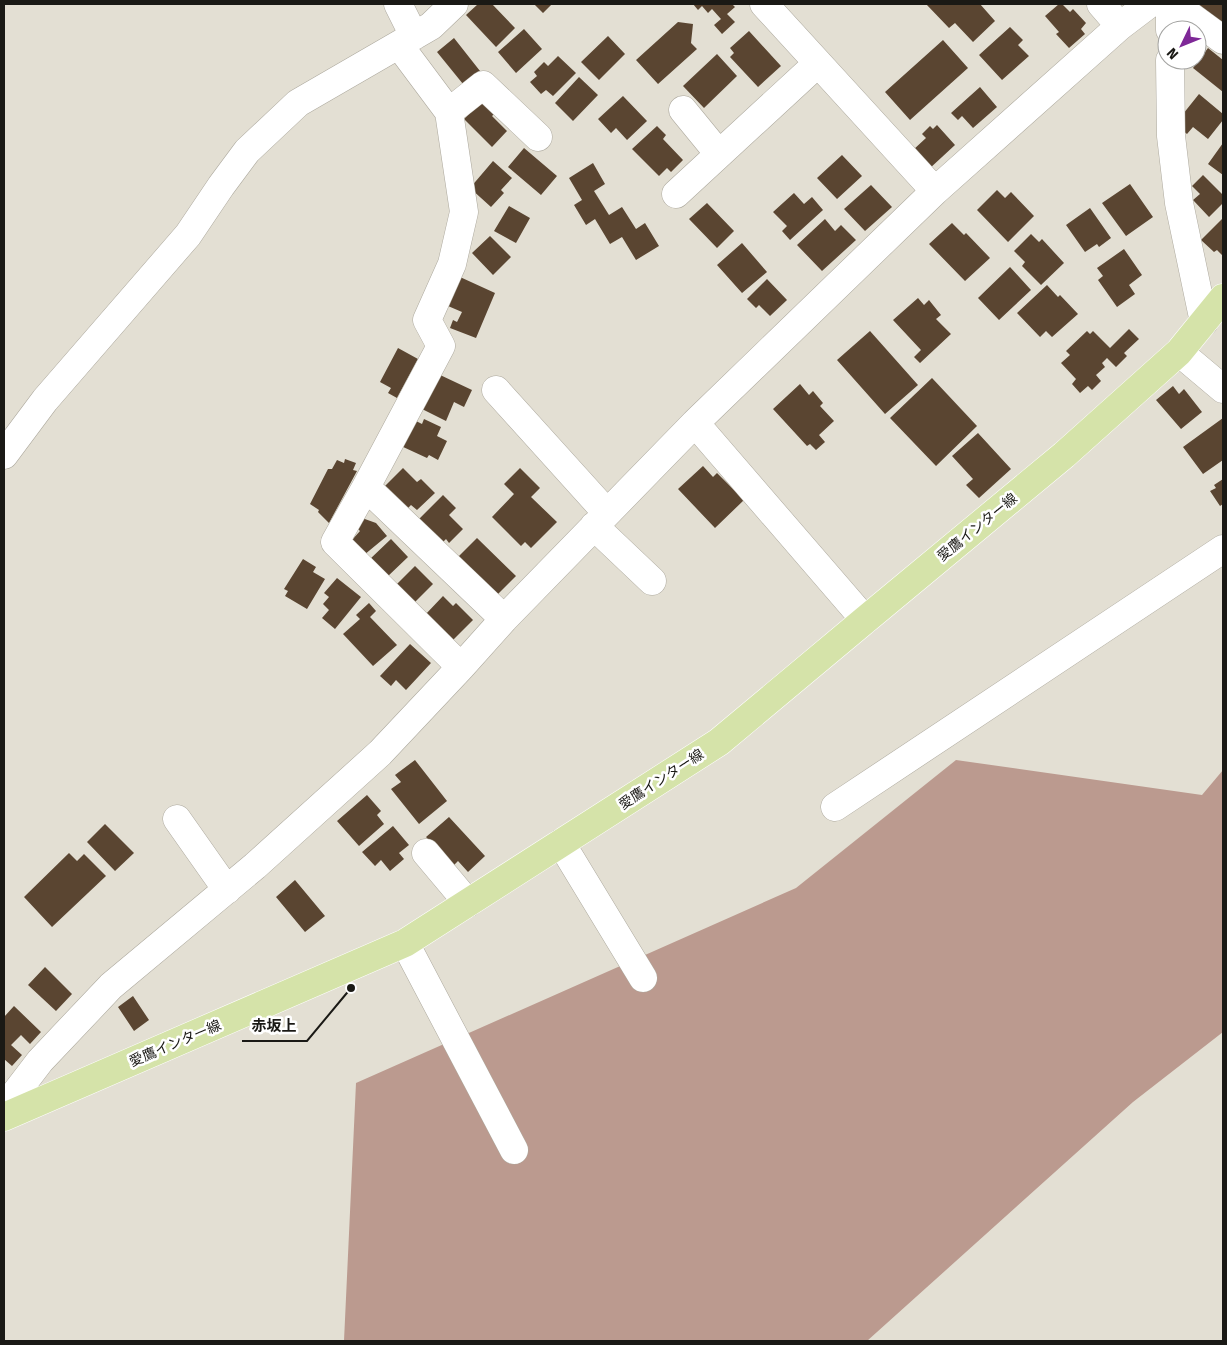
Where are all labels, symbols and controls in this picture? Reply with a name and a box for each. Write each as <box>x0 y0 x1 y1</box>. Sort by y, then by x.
north arrow <box>1157 20 1207 70</box>
text: N <box>1163 44 1182 63</box>
street label: 愛鷹インター線 <box>934 490 1021 565</box>
street label: 愛鷹インター線 <box>616 746 707 813</box>
callout: 赤坂上 <box>242 1011 307 1041</box>
street label: 愛鷹インター線 <box>127 1016 224 1070</box>
text: 赤坂上 <box>251 1017 297 1035</box>

